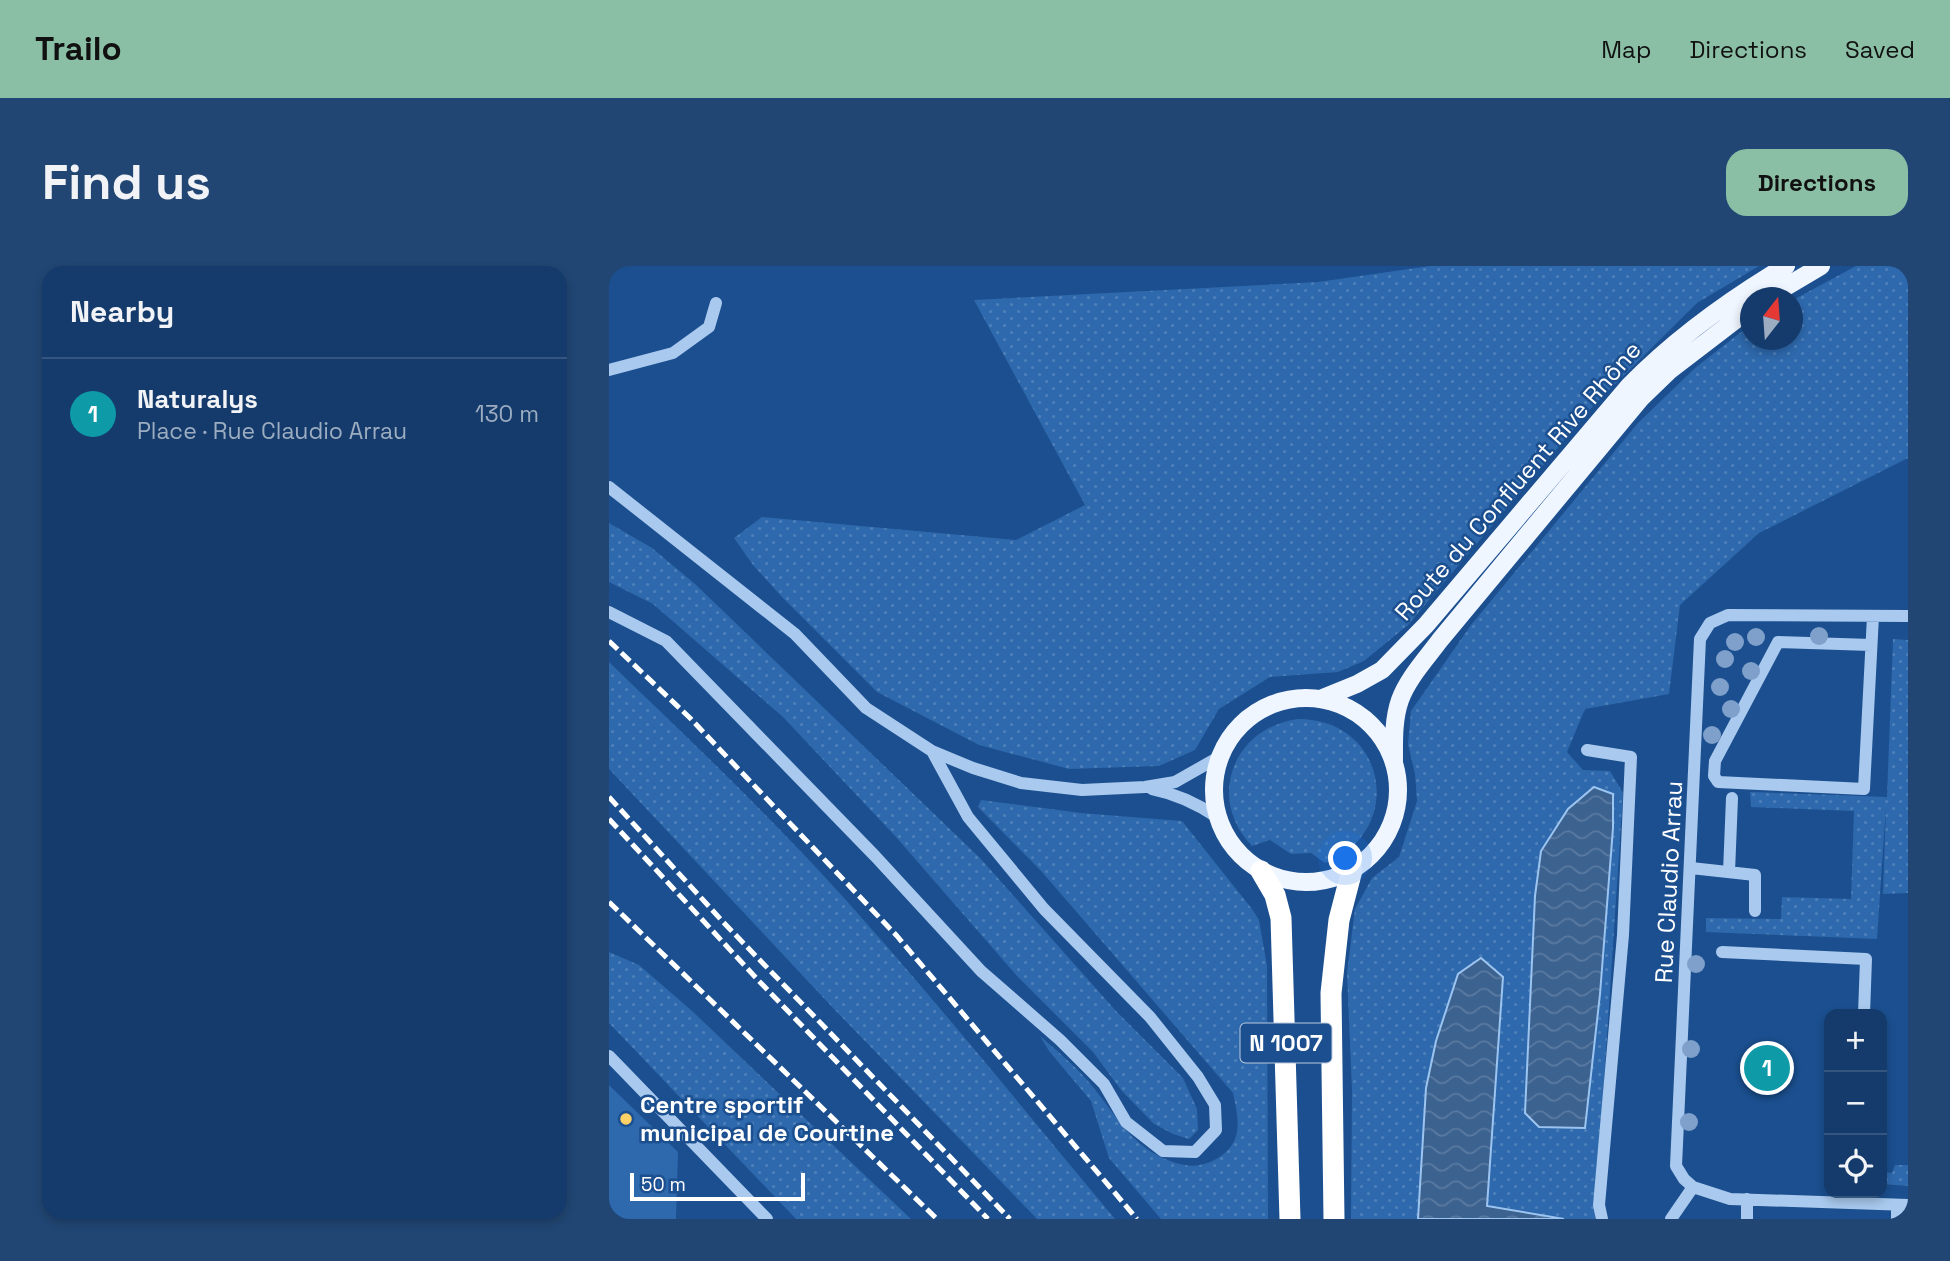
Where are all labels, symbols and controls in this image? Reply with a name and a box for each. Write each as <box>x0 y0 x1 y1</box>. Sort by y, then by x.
text: Trailo <box>35 28 122 70</box>
text: Map <box>1601 34 1651 65</box>
text: Directions <box>1689 34 1807 65</box>
text: Saved <box>1845 34 1915 65</box>
button: Directions <box>1726 149 1908 216</box>
text: Find us <box>42 151 211 213</box>
north arrow <box>1740 287 1803 350</box>
text: Nearby <box>70 292 174 331</box>
street label: Route du Confluent Rive Rhône <box>1388 334 1648 627</box>
text: Naturalys <box>137 382 258 416</box>
text: 1 <box>88 399 98 429</box>
text: 130 m <box>475 399 539 429</box>
text: Place · Rue Claudio Arrau <box>137 416 407 446</box>
street label: Rue Claudio Arrau <box>1648 780 1689 984</box>
your location <box>1328 841 1362 875</box>
map controls <box>1824 1009 1887 1198</box>
button: + <box>1824 1009 1887 1072</box>
road number: N 1007 <box>1241 1024 1331 1062</box>
pin: 1 <box>1744 1042 1790 1094</box>
button: − <box>1824 1072 1887 1135</box>
place label: Centre sportif municipal de Courtine <box>640 1089 894 1148</box>
marker: Centre sportif municipal de Courtine <box>618 1111 634 1127</box>
button: locate <box>1824 1135 1887 1198</box>
scale bar <box>630 1170 805 1202</box>
text: 50 m <box>641 1172 686 1197</box>

